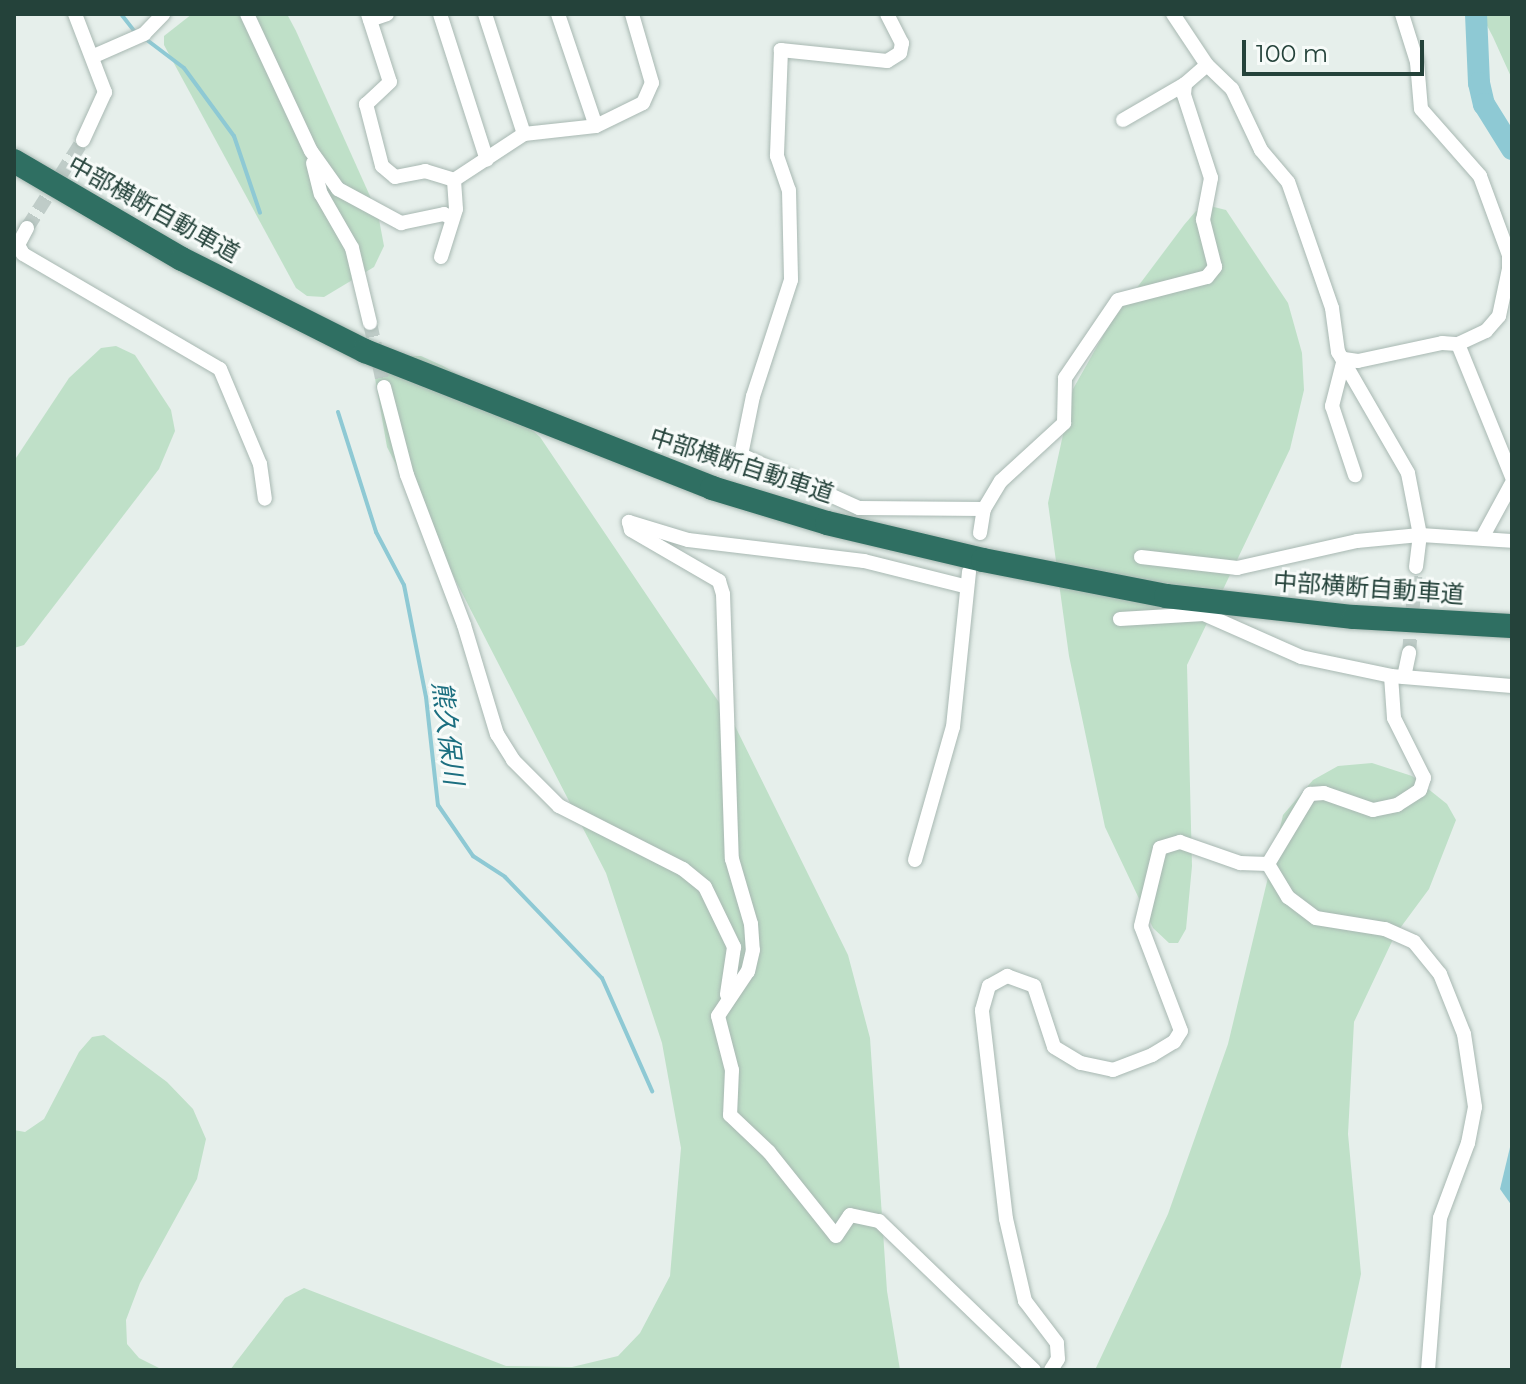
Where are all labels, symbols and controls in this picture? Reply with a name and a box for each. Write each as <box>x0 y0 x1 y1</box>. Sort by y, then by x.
scale bar <box>1246 24 1428 74</box>
text: 100 m <box>1256 39 1328 68</box>
street label: 中部横断自動車道 <box>63 150 245 268</box>
street label: 中部横断自動車道 <box>646 422 838 508</box>
street label: 中部横断自動車道 <box>1272 567 1466 609</box>
water label: 熊久保川 <box>425 679 469 787</box>

